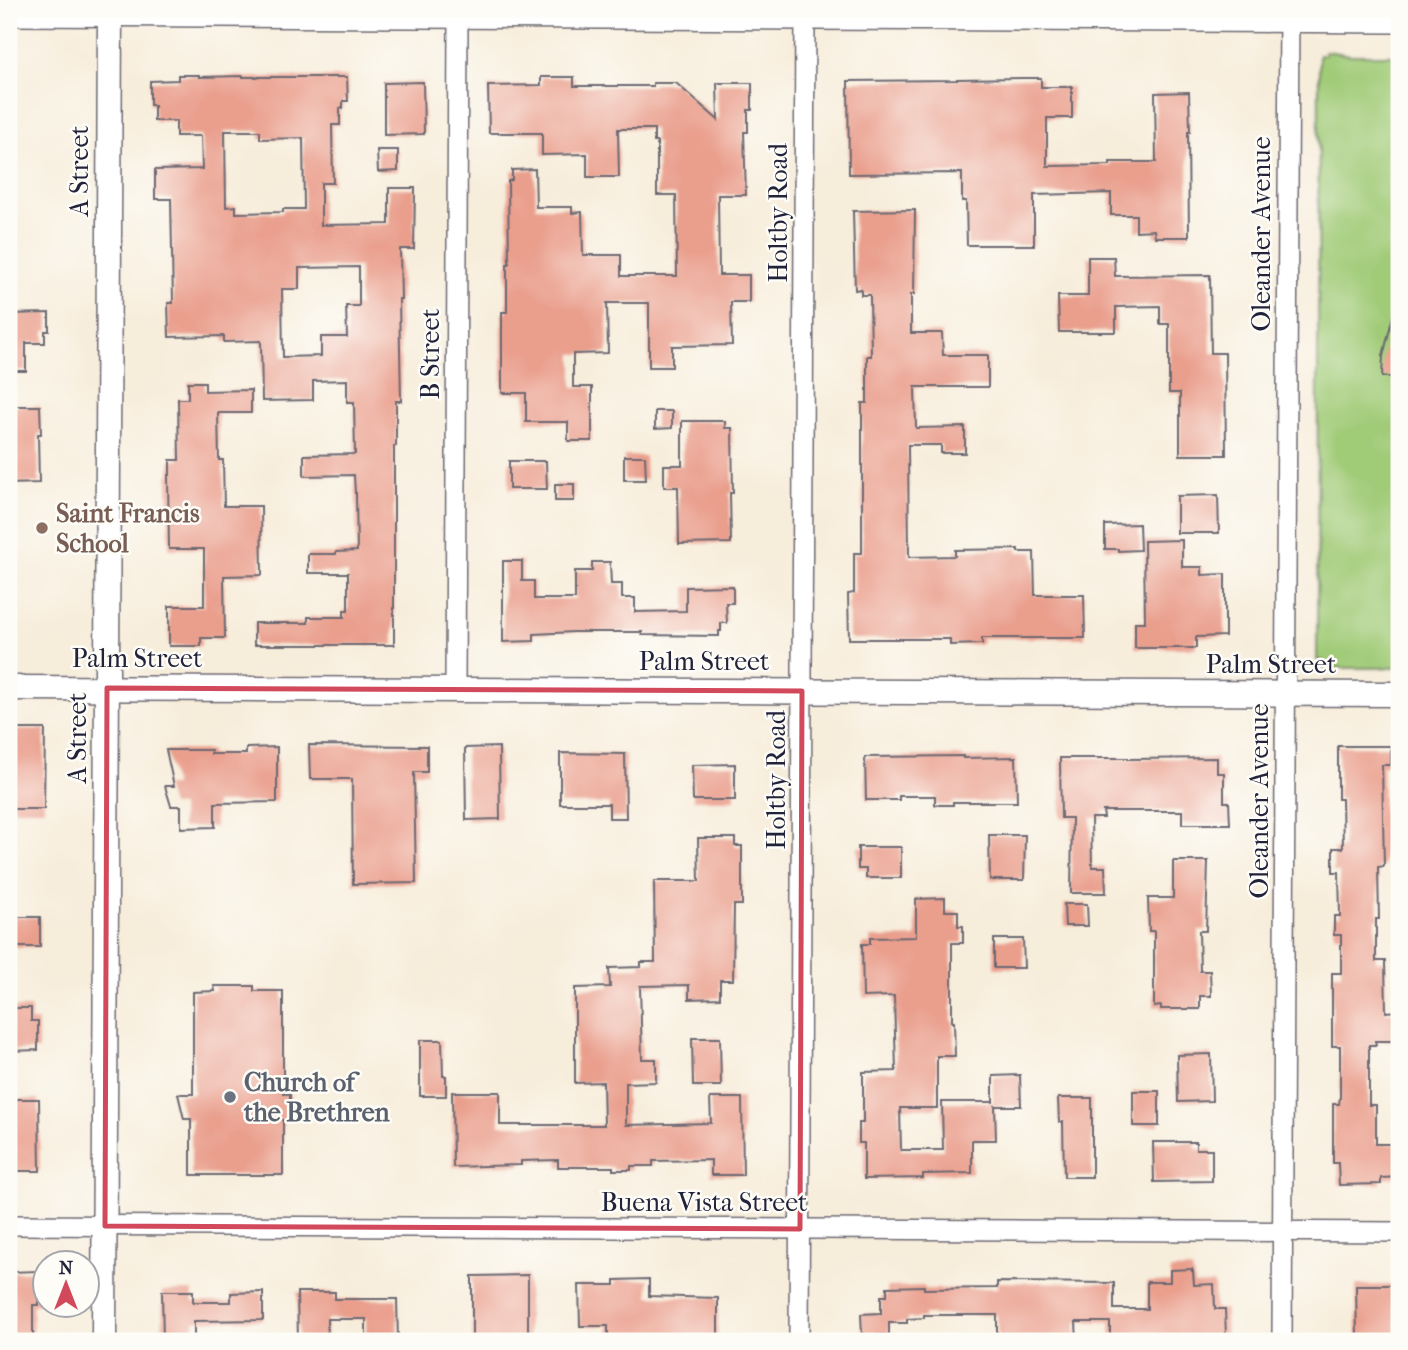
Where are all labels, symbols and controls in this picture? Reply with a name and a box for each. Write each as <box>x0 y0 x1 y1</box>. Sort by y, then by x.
street label: A Street <box>64 125 95 218</box>
street label: Oleander Avenue <box>1246 136 1277 332</box>
street label: Holtby Road <box>763 142 794 283</box>
street label: B Street <box>415 308 446 400</box>
place label: Saint Francis School <box>56 498 200 559</box>
marker: Saint Francis School <box>34 520 50 536</box>
street label: Palm Street <box>72 643 203 674</box>
street label: Palm Street <box>639 646 770 677</box>
street label: Palm Street <box>1206 649 1337 680</box>
street label: A Street <box>62 692 93 785</box>
street label: Oleander Avenue <box>1244 703 1275 899</box>
street label: Holtby Road <box>761 709 792 850</box>
place label: Church of the Brethren <box>243 1067 391 1128</box>
marker: Church of the Brethren <box>222 1089 238 1105</box>
street label: Buena Vista Street <box>601 1187 808 1218</box>
north arrow <box>32 1248 102 1318</box>
text: N <box>59 1257 74 1279</box>

